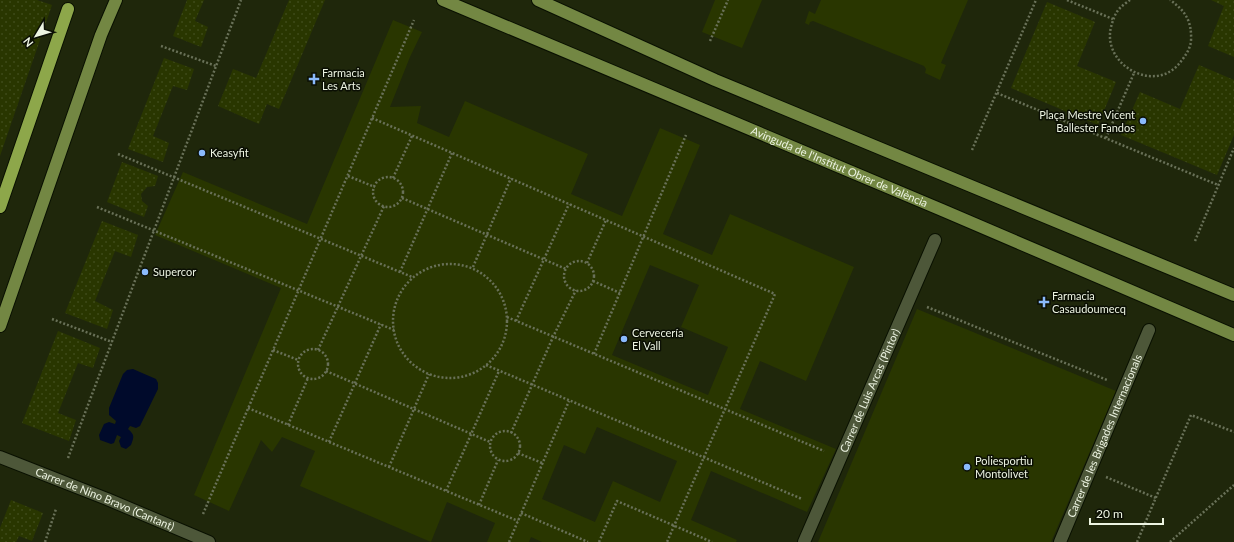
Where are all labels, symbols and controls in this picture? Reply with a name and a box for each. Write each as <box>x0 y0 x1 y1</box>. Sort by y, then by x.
north arrow <box>16 16 56 56</box>
text: N <box>20 35 35 50</box>
place label: Farmacia Les Arts <box>322 66 365 92</box>
marker: Farmacia Les Arts <box>309 74 319 84</box>
place label: Plaça Mestre Vicent Ballester Fandos <box>1039 108 1135 134</box>
marker: Plaça Mestre Vicent Ballester Fandos <box>1138 116 1148 126</box>
street label: Avinguda de l'Institut Obrer de València <box>749 123 930 209</box>
place label: Keasyfit <box>210 146 249 159</box>
marker: Keasyfit <box>197 148 207 158</box>
place label: Supercor <box>153 265 196 278</box>
marker: Supercor <box>140 267 150 277</box>
place label: Farmacia Casaudoumecq <box>1052 289 1126 315</box>
marker: Farmacia Casaudoumecq <box>1039 297 1049 307</box>
place label: Cervecería El Vall <box>632 326 683 352</box>
street label: Carrer de Luis Arcas (Pintor) <box>837 326 902 454</box>
marker: Cervecería El Vall <box>619 334 629 344</box>
street label: Carrer de les Brigades Internacionals <box>1064 352 1144 519</box>
place label: Poliesportiu Montolivet <box>975 454 1033 480</box>
marker: Poliesportiu Montolivet <box>962 462 972 472</box>
street label: Carrer de Nino Bravo (Cantant) <box>34 465 177 533</box>
scale bar <box>1090 500 1163 526</box>
text: 20 m <box>1096 506 1123 521</box>

